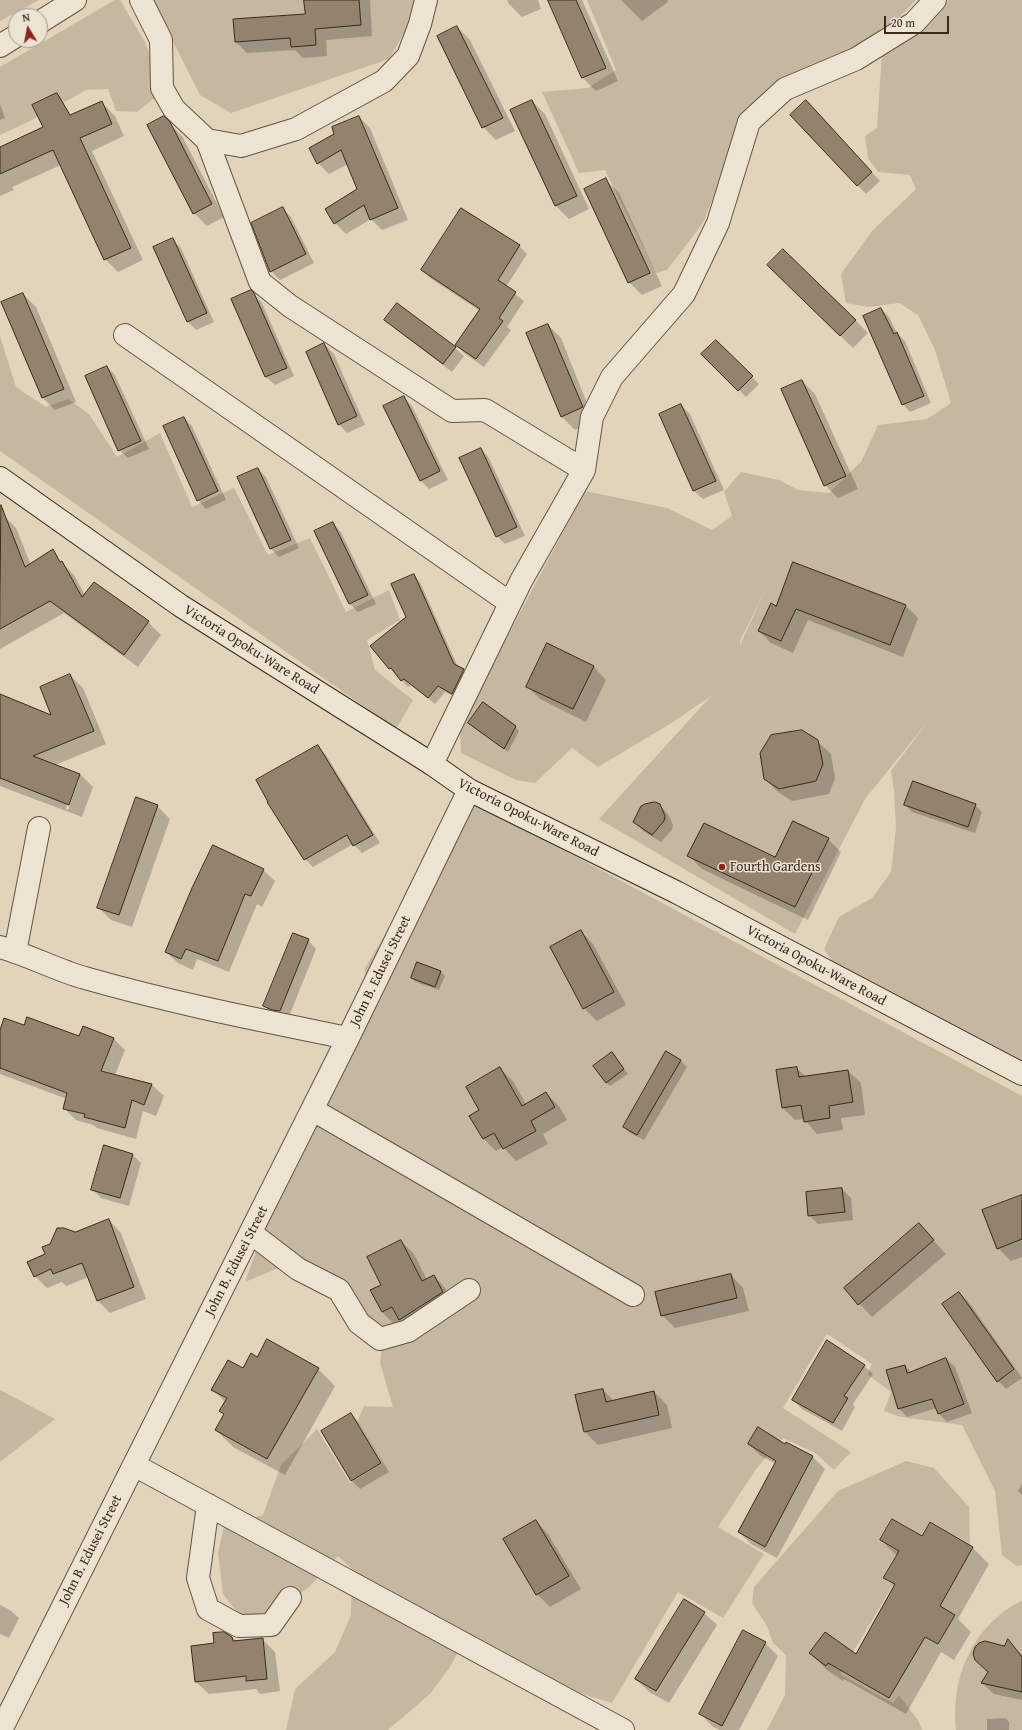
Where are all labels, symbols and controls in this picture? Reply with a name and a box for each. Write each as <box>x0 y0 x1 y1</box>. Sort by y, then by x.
north arrow <box>8 8 48 48</box>
scale bar <box>886 8 951 34</box>
text: N <box>21 9 31 26</box>
text: 20 m <box>891 14 915 31</box>
street label: Victoria Opoku-Ware Road <box>180 602 322 698</box>
street label: Victoria Opoku-Ware Road <box>455 775 601 861</box>
place label: Fourth Gardens <box>730 859 821 875</box>
marker: Fourth Gardens <box>717 862 727 872</box>
street label: John B. Edusei Street <box>347 913 415 1029</box>
street label: Victoria Opoku-Ware Road <box>743 922 889 1010</box>
street label: John B. Edusei Street <box>202 1203 272 1319</box>
street label: John B. Edusei Street <box>56 1492 126 1608</box>

